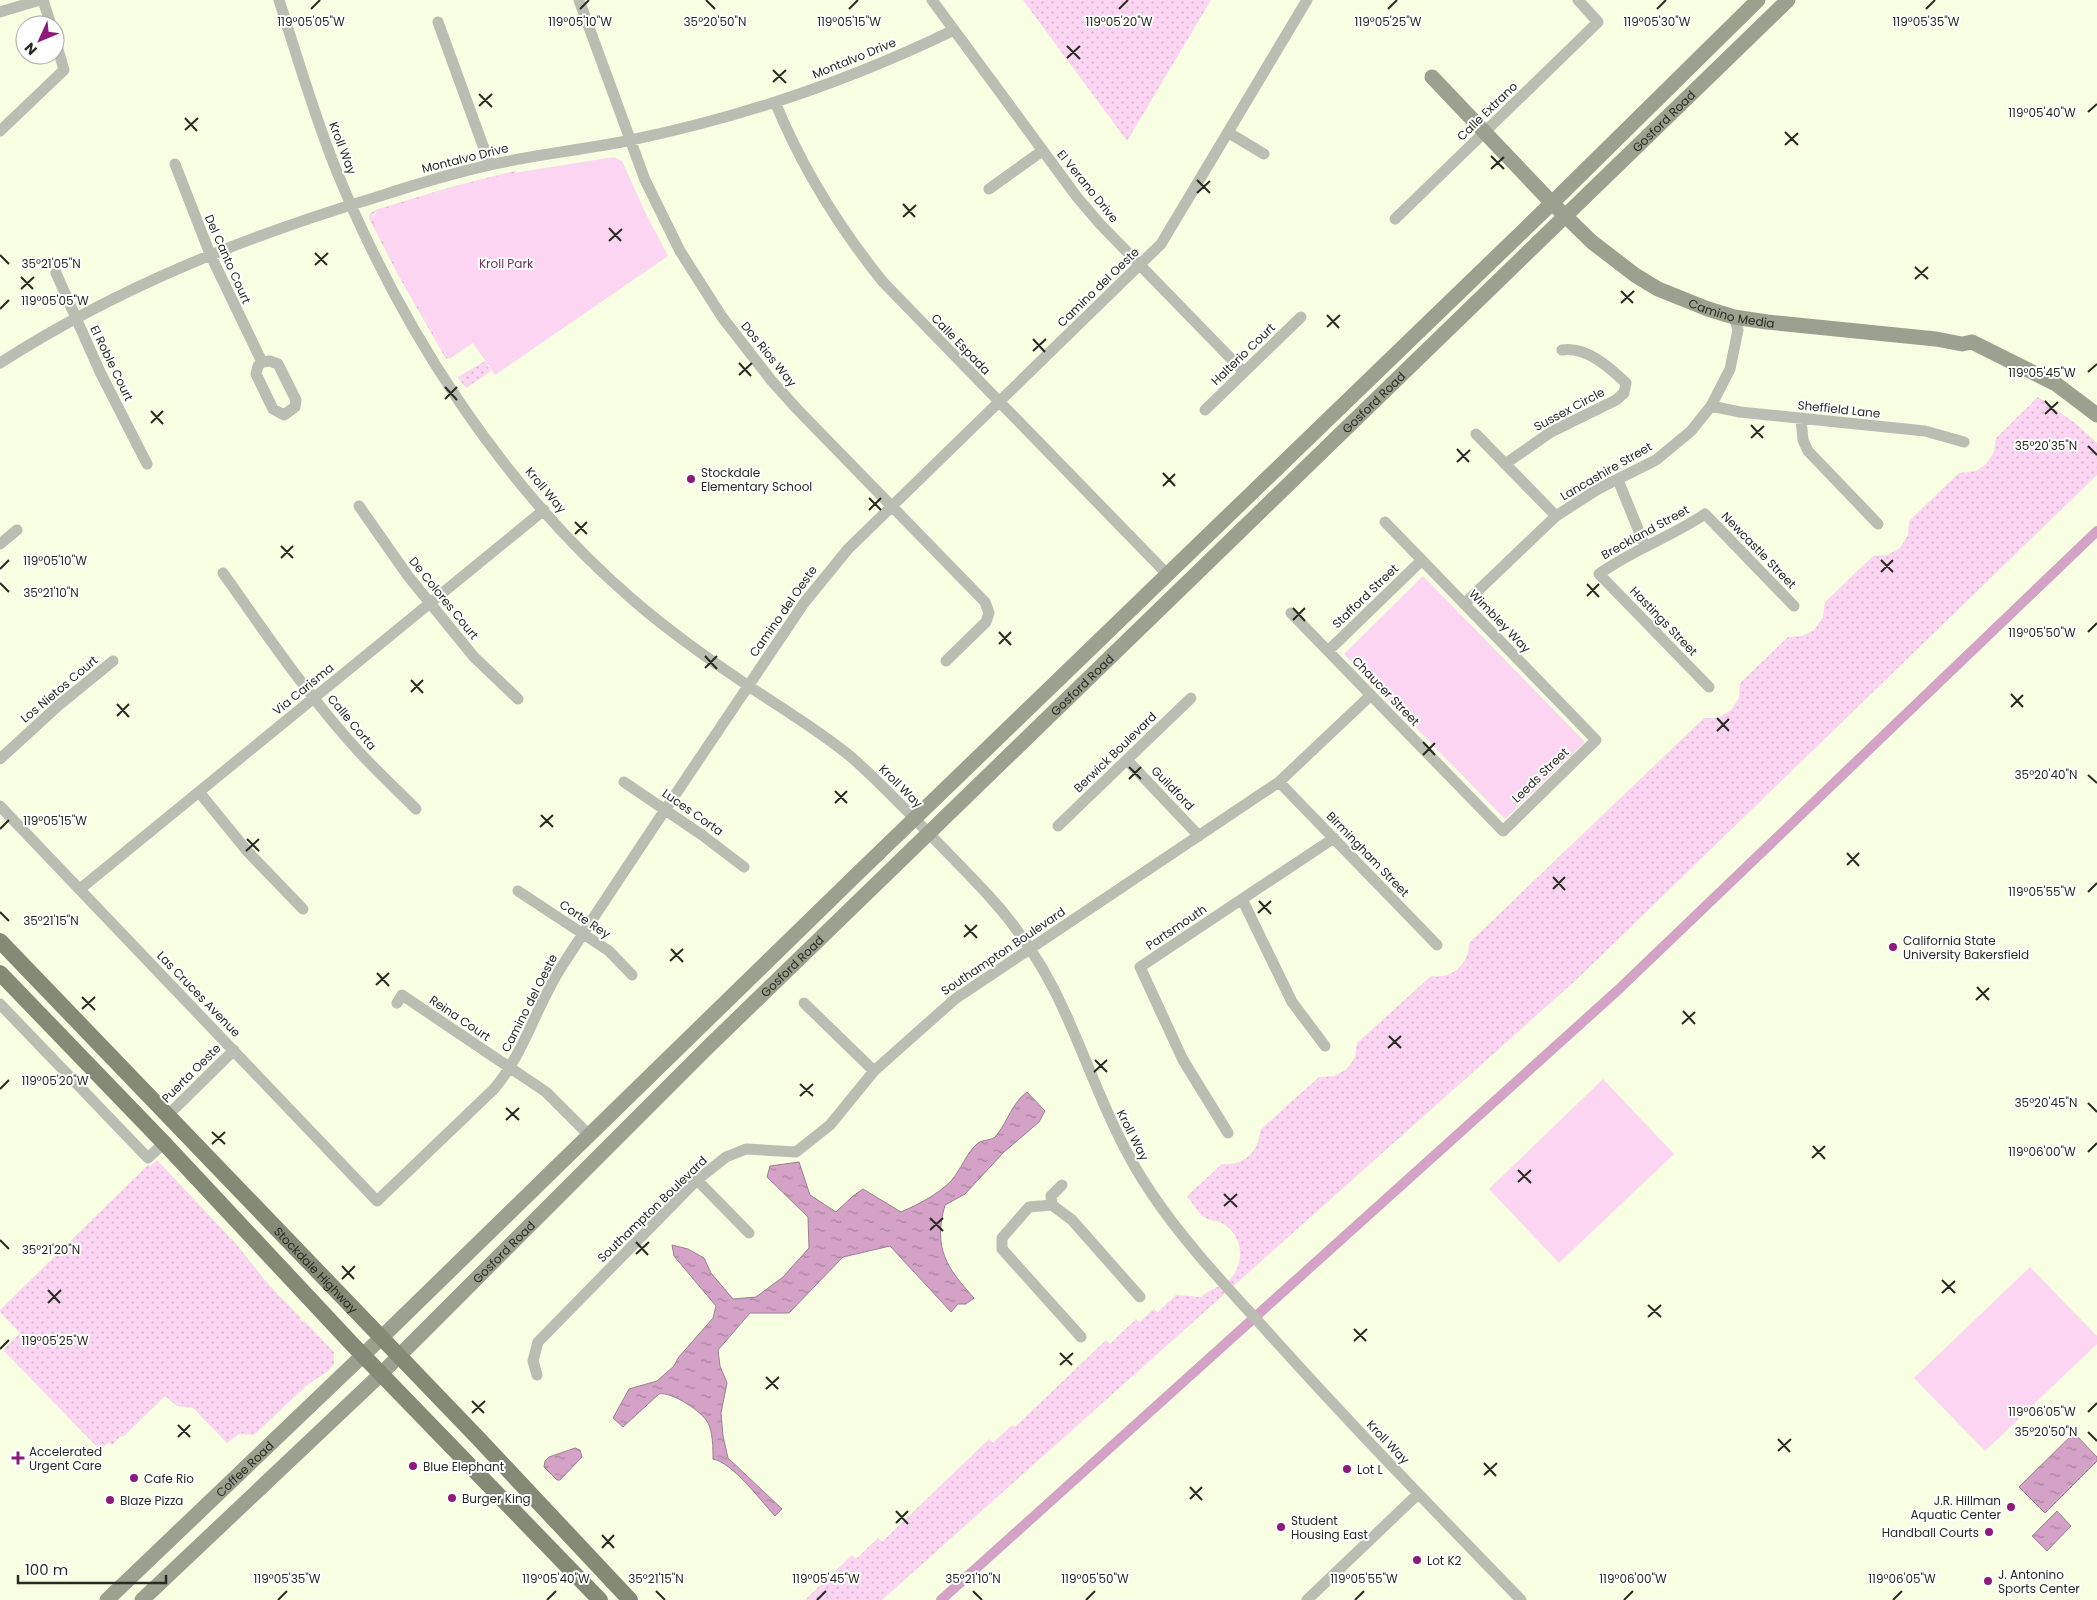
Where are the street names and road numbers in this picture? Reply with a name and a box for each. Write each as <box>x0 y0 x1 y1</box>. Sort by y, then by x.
street label: Montalvo Drive <box>810 33 898 83</box>
street label: Calle Extrano <box>1453 78 1521 144</box>
street label: Gosford Road <box>1628 86 1699 155</box>
street label: Kroll Way <box>325 119 361 177</box>
street label: Montalvo Drive <box>420 139 510 177</box>
street label: El Verano Drive <box>1053 146 1123 226</box>
street label: Del Canto Court <box>201 212 255 306</box>
street label: Camino del Oeste <box>1053 243 1143 331</box>
street label: Camino Media <box>1686 294 1776 331</box>
street label: Calle Espada <box>928 310 994 378</box>
street label: Dos Rios Way <box>737 318 801 390</box>
street label: Halterio Court <box>1207 319 1279 389</box>
street label: El Roble Court <box>86 322 138 404</box>
street label: Gosford Road <box>1338 367 1409 437</box>
street label: Sussex Circle <box>1531 383 1607 435</box>
street label: Sheffield Lane <box>1797 396 1881 422</box>
street label: Lancashire Street <box>1557 438 1655 504</box>
street label: Kroll Way <box>522 463 570 517</box>
street label: Breckland Street <box>1598 501 1692 563</box>
street label: Newcastle Street <box>1718 508 1800 592</box>
street label: De Colores Court <box>405 553 483 643</box>
street label: Stafford Street <box>1328 560 1402 632</box>
street label: Camino del Oeste <box>745 562 821 660</box>
street label: Hastings Street <box>1626 583 1702 659</box>
street label: Wimbley Way <box>1465 586 1535 657</box>
street label: Gosford Road <box>1046 650 1117 719</box>
street label: Los Nietos Court <box>17 652 101 726</box>
street label: Chaucer Street <box>1349 653 1423 729</box>
street label: Via Carisma <box>269 659 337 719</box>
street label: Calle Corta <box>324 691 380 753</box>
street label: Berwick Boulevard <box>1070 708 1160 796</box>
street label: Leeds Street <box>1508 744 1572 806</box>
street label: Kroll Way <box>876 761 927 812</box>
street label: Guildford <box>1148 762 1198 814</box>
street label: Luces Corta <box>659 785 727 839</box>
street label: Birmingham Street <box>1323 808 1413 900</box>
street label: Corte Rey <box>556 896 614 942</box>
street label: Partsmouth <box>1142 900 1210 954</box>
street label: Southampton Boulevard <box>938 903 1068 999</box>
street label: Gosford Road <box>756 931 827 1000</box>
street label: Las Cruces Avenue <box>153 947 245 1041</box>
street label: Camino del Oeste <box>497 951 561 1055</box>
street label: Reina Court <box>426 991 494 1045</box>
street label: Puerta Oeste <box>158 1040 224 1106</box>
street label: Kroll Way <box>1113 1107 1153 1164</box>
street label: Southampton Boulevard <box>593 1152 711 1266</box>
street label: Gosford Road <box>468 1217 538 1287</box>
street label: Stockdale Highway <box>270 1223 362 1317</box>
street label: Kroll Way <box>1363 1416 1413 1468</box>
street label: Coffee Road <box>212 1437 277 1500</box>

